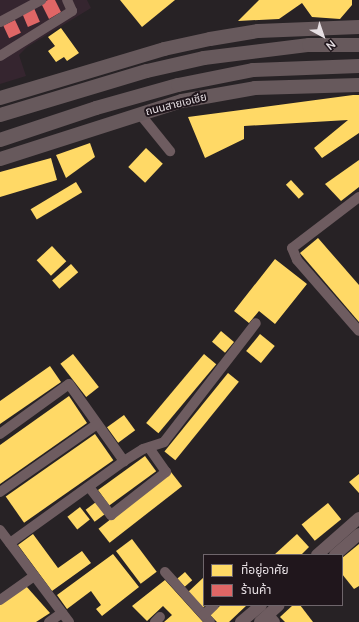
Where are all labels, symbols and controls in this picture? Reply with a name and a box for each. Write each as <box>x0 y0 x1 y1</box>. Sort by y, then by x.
north arrow <box>303 16 343 56</box>
text: N <box>323 37 339 54</box>
street label: ถนนสายเอเชีย <box>144 90 208 118</box>
legend <box>203 554 343 606</box>
text: ที่อยู่อาศัย <box>241 561 289 578</box>
text: ร้านค้า <box>241 581 271 598</box>

